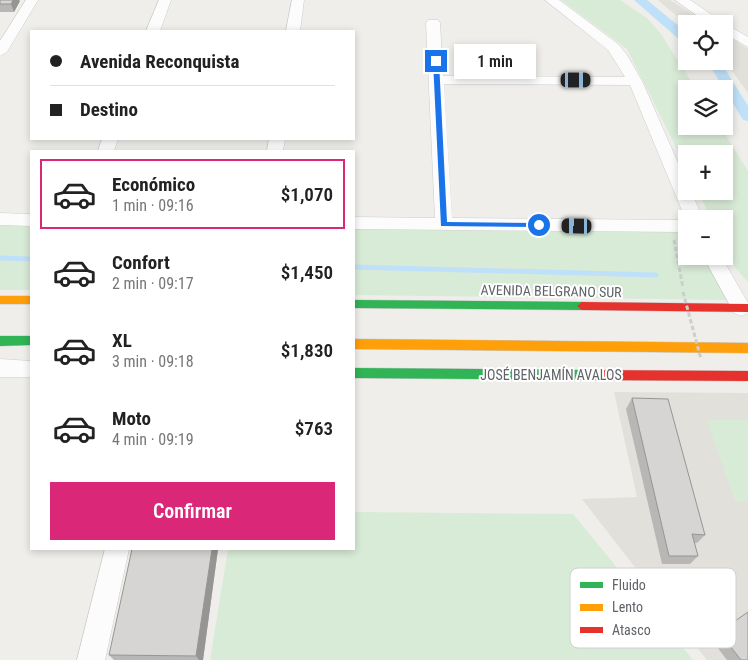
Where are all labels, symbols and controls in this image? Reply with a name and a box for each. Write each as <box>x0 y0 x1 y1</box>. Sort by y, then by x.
map controls <box>678 15 733 265</box>
button: locate <box>678 15 733 70</box>
callout: 1 min <box>454 44 536 78</box>
text: Avenida Reconquista <box>80 50 239 73</box>
route end <box>425 50 447 72</box>
text: 1 min <box>477 52 513 71</box>
car <box>561 73 591 88</box>
button: layers <box>678 80 733 135</box>
text: Destino <box>80 98 138 121</box>
button: + <box>678 145 733 200</box>
icon: car <box>52 172 97 217</box>
text: Económico <box>112 173 195 196</box>
text: $1,070 <box>281 183 333 206</box>
text: 1 min · 09:16 <box>112 196 194 215</box>
button: − <box>678 210 733 265</box>
route start <box>528 214 550 236</box>
car <box>561 218 592 234</box>
icon: car <box>52 250 97 295</box>
text: Confort <box>112 251 170 274</box>
text: $1,450 <box>281 261 333 284</box>
text: 2 min · 09:17 <box>112 274 194 293</box>
street label: AVENIDA BELGRANO SUR <box>480 282 622 300</box>
icon: car <box>52 328 97 373</box>
text: XL <box>112 329 132 352</box>
text: $1,830 <box>281 339 333 362</box>
text: 3 min · 09:18 <box>112 352 194 371</box>
street label: JOSÉ BENJAMÍN AVALOS <box>480 366 622 383</box>
icon: car <box>52 406 97 451</box>
text: Moto <box>112 407 151 430</box>
text: $763 <box>295 417 333 440</box>
text: 4 min · 09:19 <box>112 430 194 449</box>
button: Confirmar <box>50 482 335 540</box>
legend <box>570 568 736 648</box>
text: Fluido <box>612 577 646 593</box>
text: Lento <box>612 599 643 615</box>
text: Atasco <box>612 622 651 638</box>

